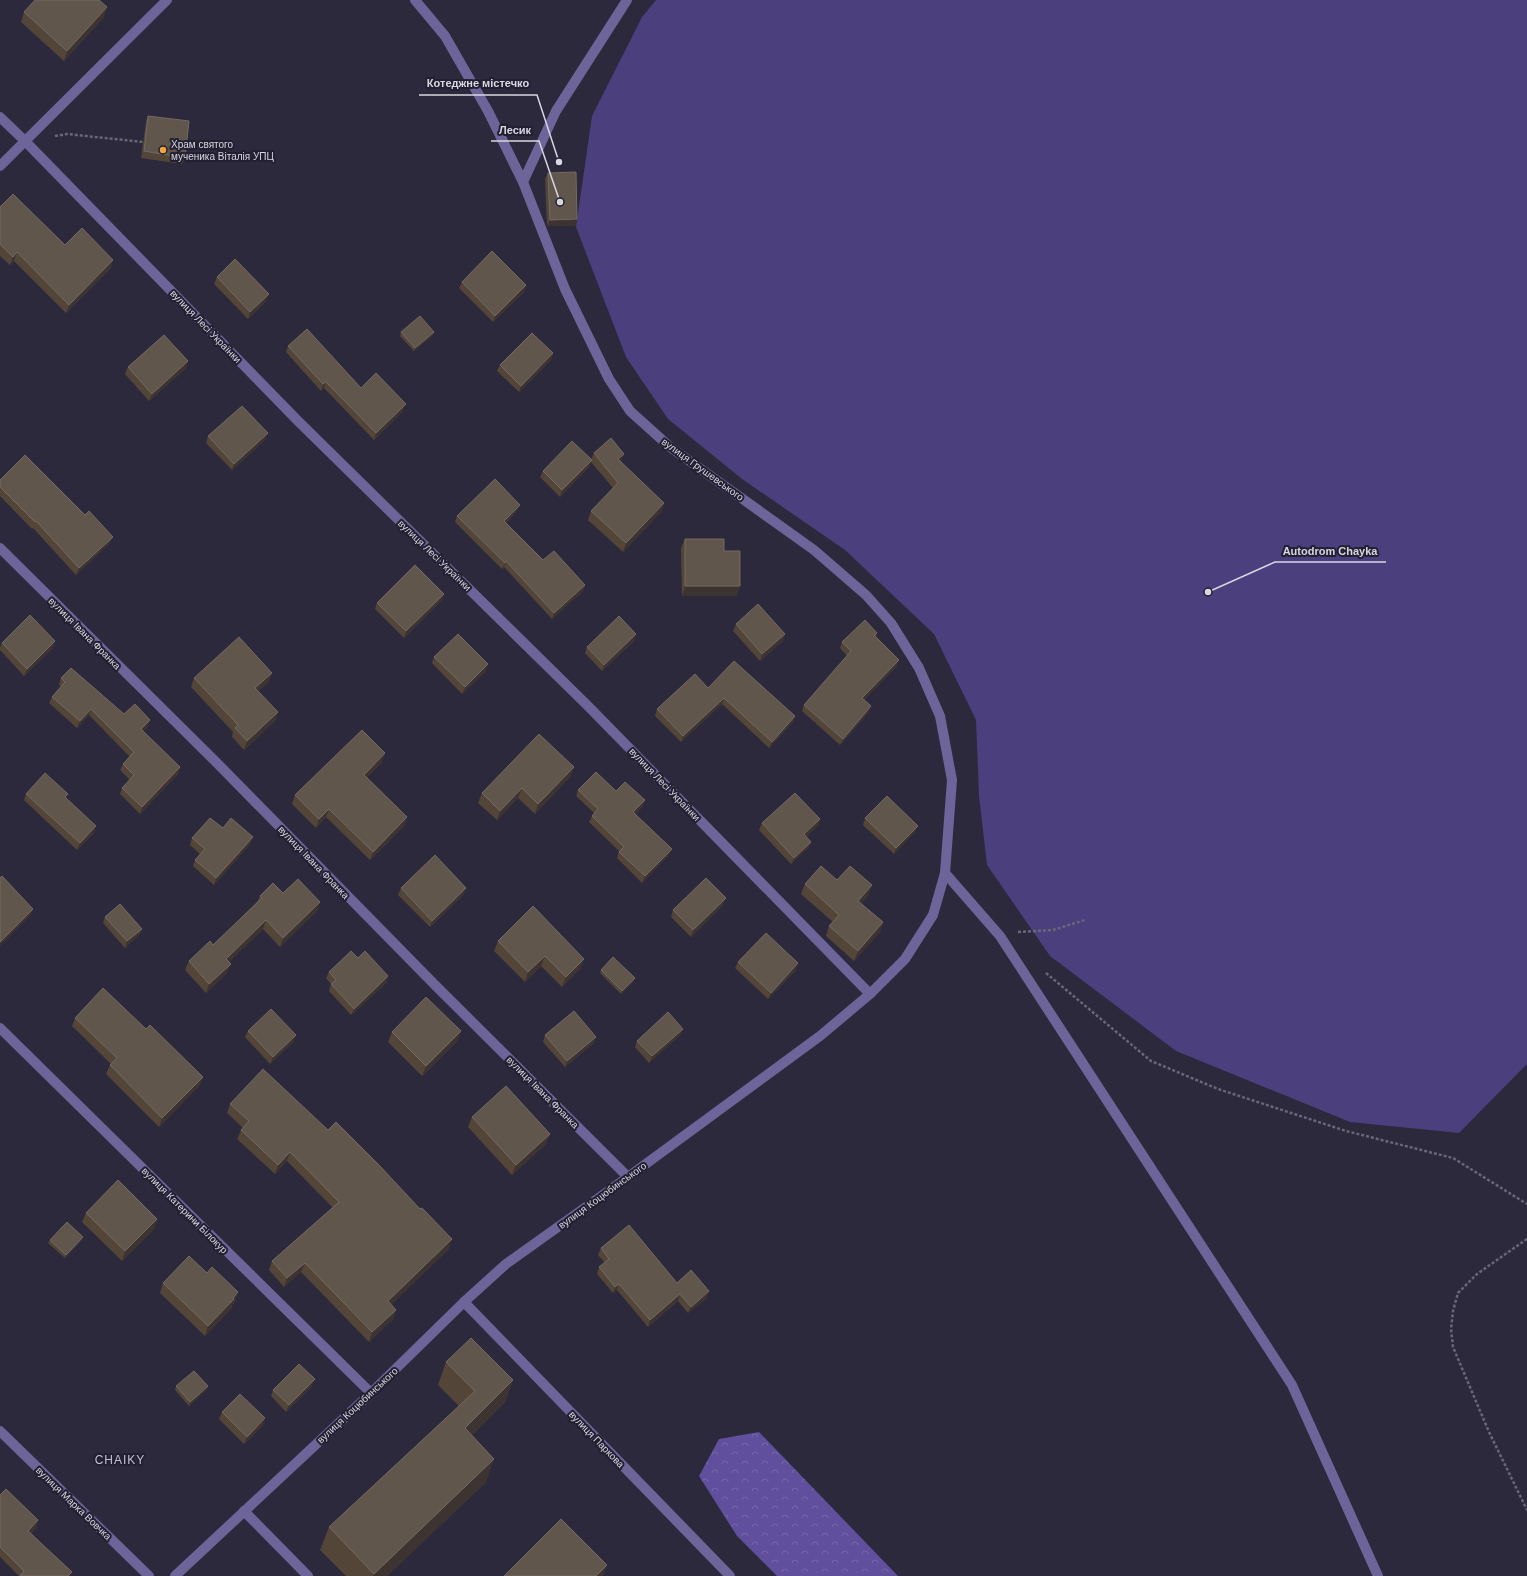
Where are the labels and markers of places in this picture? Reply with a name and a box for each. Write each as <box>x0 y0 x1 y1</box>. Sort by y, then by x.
callout: Котеджне містечко <box>419 72 537 95</box>
callout: Лесик <box>491 118 539 141</box>
place label: Храм святого мученика Віталія УПЦ <box>171 139 275 162</box>
marker: Храм святого мученика Віталія УПЦ <box>158 145 168 155</box>
callout: Autodrom Chayka <box>1275 539 1386 562</box>

